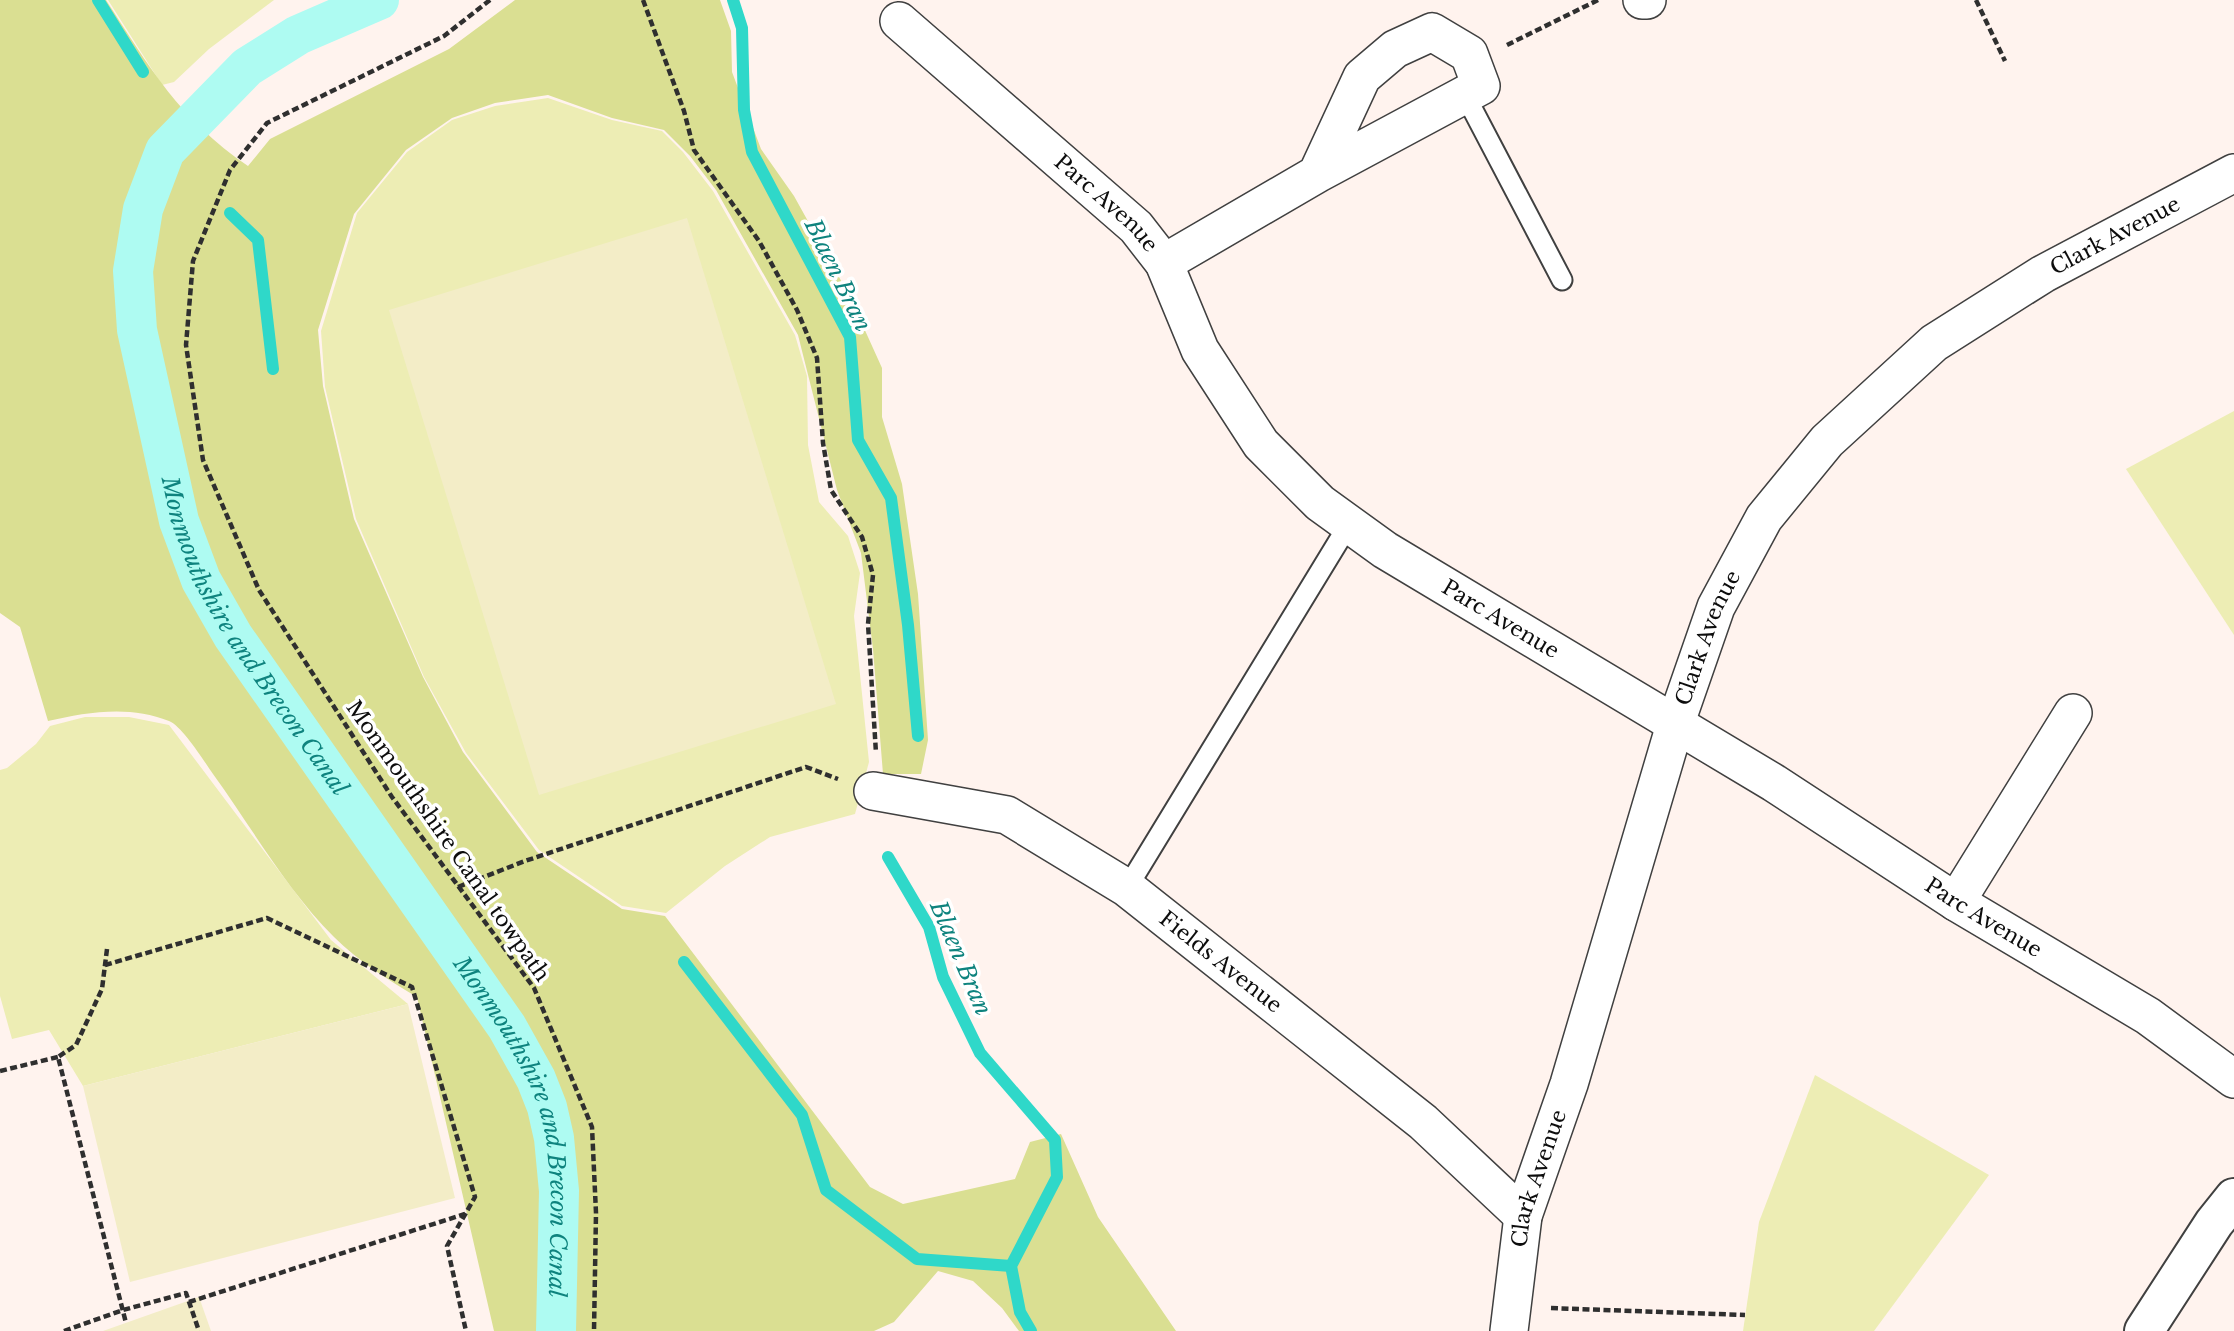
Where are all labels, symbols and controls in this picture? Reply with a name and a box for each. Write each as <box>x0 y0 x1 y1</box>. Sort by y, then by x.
street label: Parc Avenue <box>1049 149 1163 257</box>
street label: Clark Avenue <box>2046 191 2184 281</box>
water label: Blaen Bran <box>798 213 877 336</box>
water label: Monmouthshire and Brecon Canal <box>155 473 355 801</box>
street label: Clark Avenue <box>1670 566 1746 709</box>
street label: Parc Avenue <box>1437 574 1564 664</box>
street label: Monmouthshire Canal towpath <box>341 695 555 987</box>
street label: Parc Avenue <box>1920 872 2047 963</box>
water label: Blaen Bran <box>924 896 998 1019</box>
street label: Fields Avenue <box>1154 906 1287 1018</box>
water label: Monmouthshire and Brecon Canal <box>447 950 573 1298</box>
street label: Clark Avenue <box>1506 1106 1572 1249</box>

